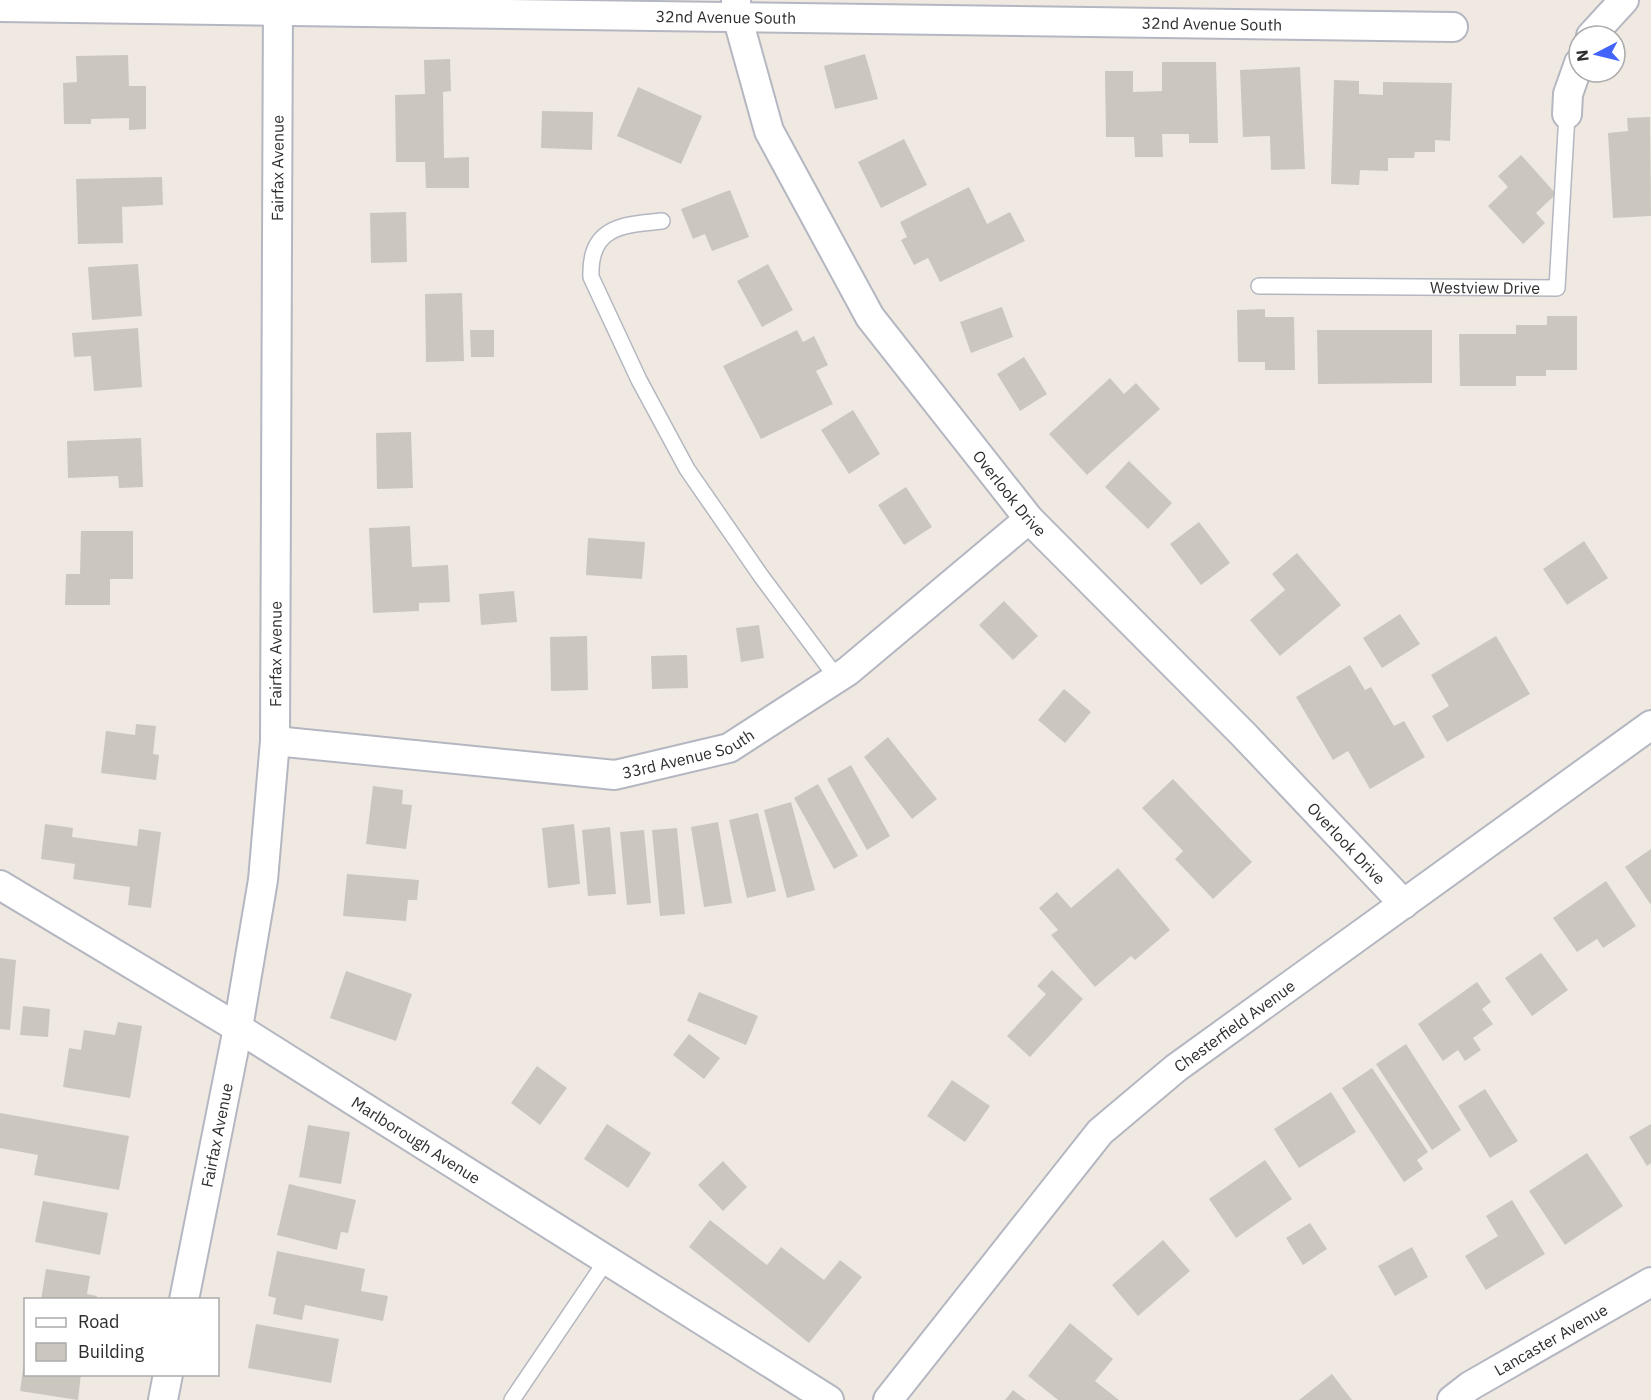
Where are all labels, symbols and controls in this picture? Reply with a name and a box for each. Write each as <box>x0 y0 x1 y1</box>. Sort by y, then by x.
street label: 32nd Avenue South <box>655 6 796 28</box>
street label: 32nd Avenue South <box>1141 13 1282 35</box>
north arrow <box>1567 24 1627 84</box>
text: N <box>1571 49 1593 63</box>
street label: Fairfax Avenue <box>267 115 288 221</box>
street label: Westview Drive <box>1430 277 1540 298</box>
street label: Overlook Drive <box>969 446 1051 541</box>
street label: Fairfax Avenue <box>265 601 286 707</box>
street label: 33rd Avenue South <box>620 724 758 783</box>
street label: Overlook Drive <box>1303 798 1390 889</box>
street label: Chesterfield Avenue <box>1170 975 1299 1076</box>
street label: Fairfax Avenue <box>197 1081 237 1189</box>
street label: Marlborough Avenue <box>348 1092 484 1188</box>
legend <box>24 1298 219 1376</box>
street label: Lancaster Avenue <box>1491 1299 1611 1380</box>
text: Road <box>78 1310 119 1333</box>
text: Building <box>78 1340 145 1363</box>

